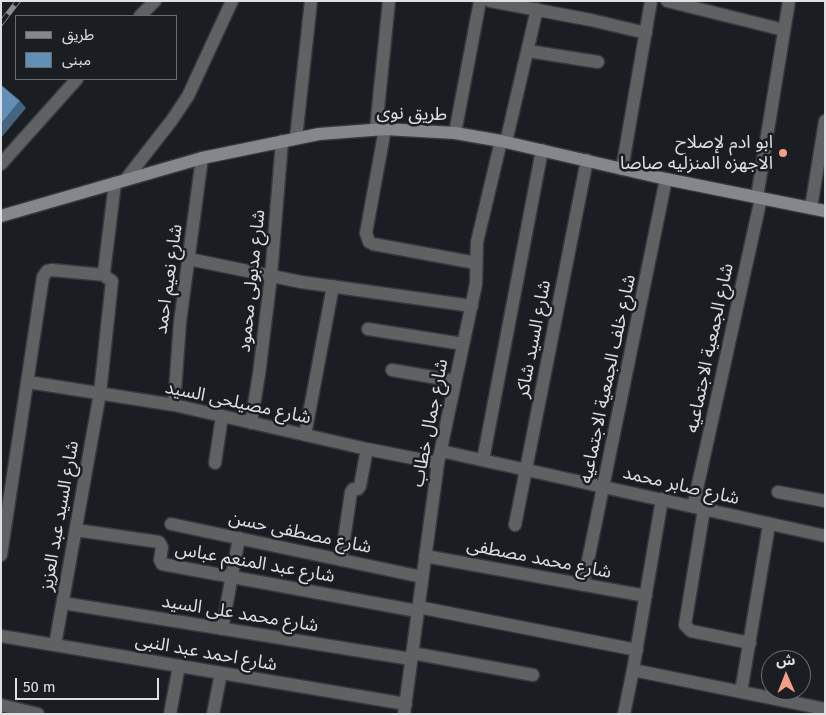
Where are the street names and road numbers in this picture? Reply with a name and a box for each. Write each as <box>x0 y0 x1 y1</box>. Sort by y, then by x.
street label: طريق نوى <box>376 102 448 126</box>
street label: شارع مدبولى محمود <box>234 209 270 353</box>
street label: شارع نعيم احمد <box>151 223 187 335</box>
street label: شارع الجمعية الاجتماعيه <box>682 261 738 435</box>
street label: شارع خلف الجمعية الاجتماعيه <box>575 273 641 485</box>
street label: شارع السيد شاكر <box>512 278 556 400</box>
street label: شارع جمال خطاب <box>407 357 453 489</box>
street label: شارع مصيلحى السيد <box>163 377 313 429</box>
street label: شارع السيد عبد العزيز <box>36 439 84 593</box>
street label: شارع صابر محمد <box>621 462 741 510</box>
street label: شارع مصطفى حسن <box>227 507 373 559</box>
street label: شارع محمد مصطفى <box>465 534 613 584</box>
street label: شارع عبد المنعم عباس <box>174 538 336 588</box>
street label: شارع محمد على السيد <box>160 591 320 637</box>
street label: شارع احمد عبد النبى <box>133 630 279 676</box>

